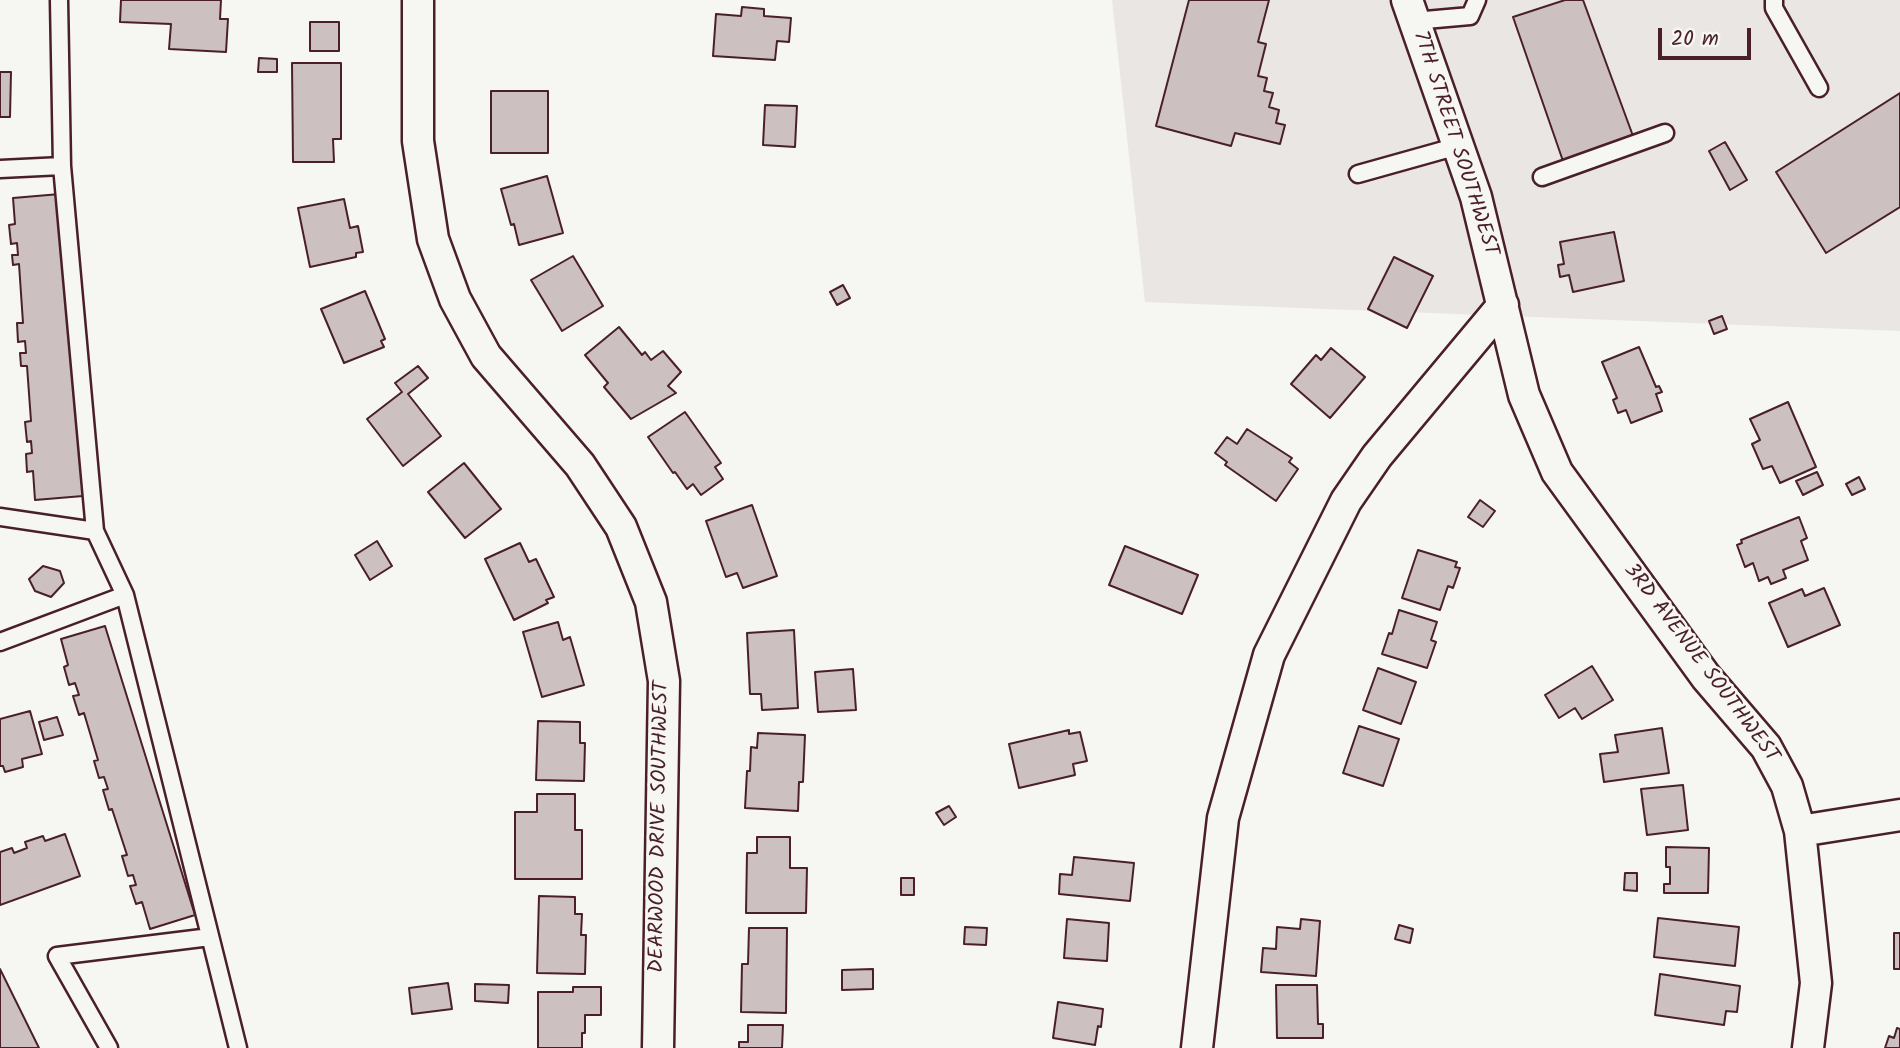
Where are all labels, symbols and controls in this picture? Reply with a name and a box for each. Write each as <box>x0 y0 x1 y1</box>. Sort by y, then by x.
scale bar <box>1662 14 1755 58</box>
text: 20 m <box>1671 23 1719 56</box>
street label: 7TH STREET SOUTHWEST <box>1406 28 1502 260</box>
street label: 3RD AVENUE SOUTHWEST <box>1617 559 1783 769</box>
street label: DEARWOOD DRIVE SOUTHWEST <box>646 681 676 973</box>

